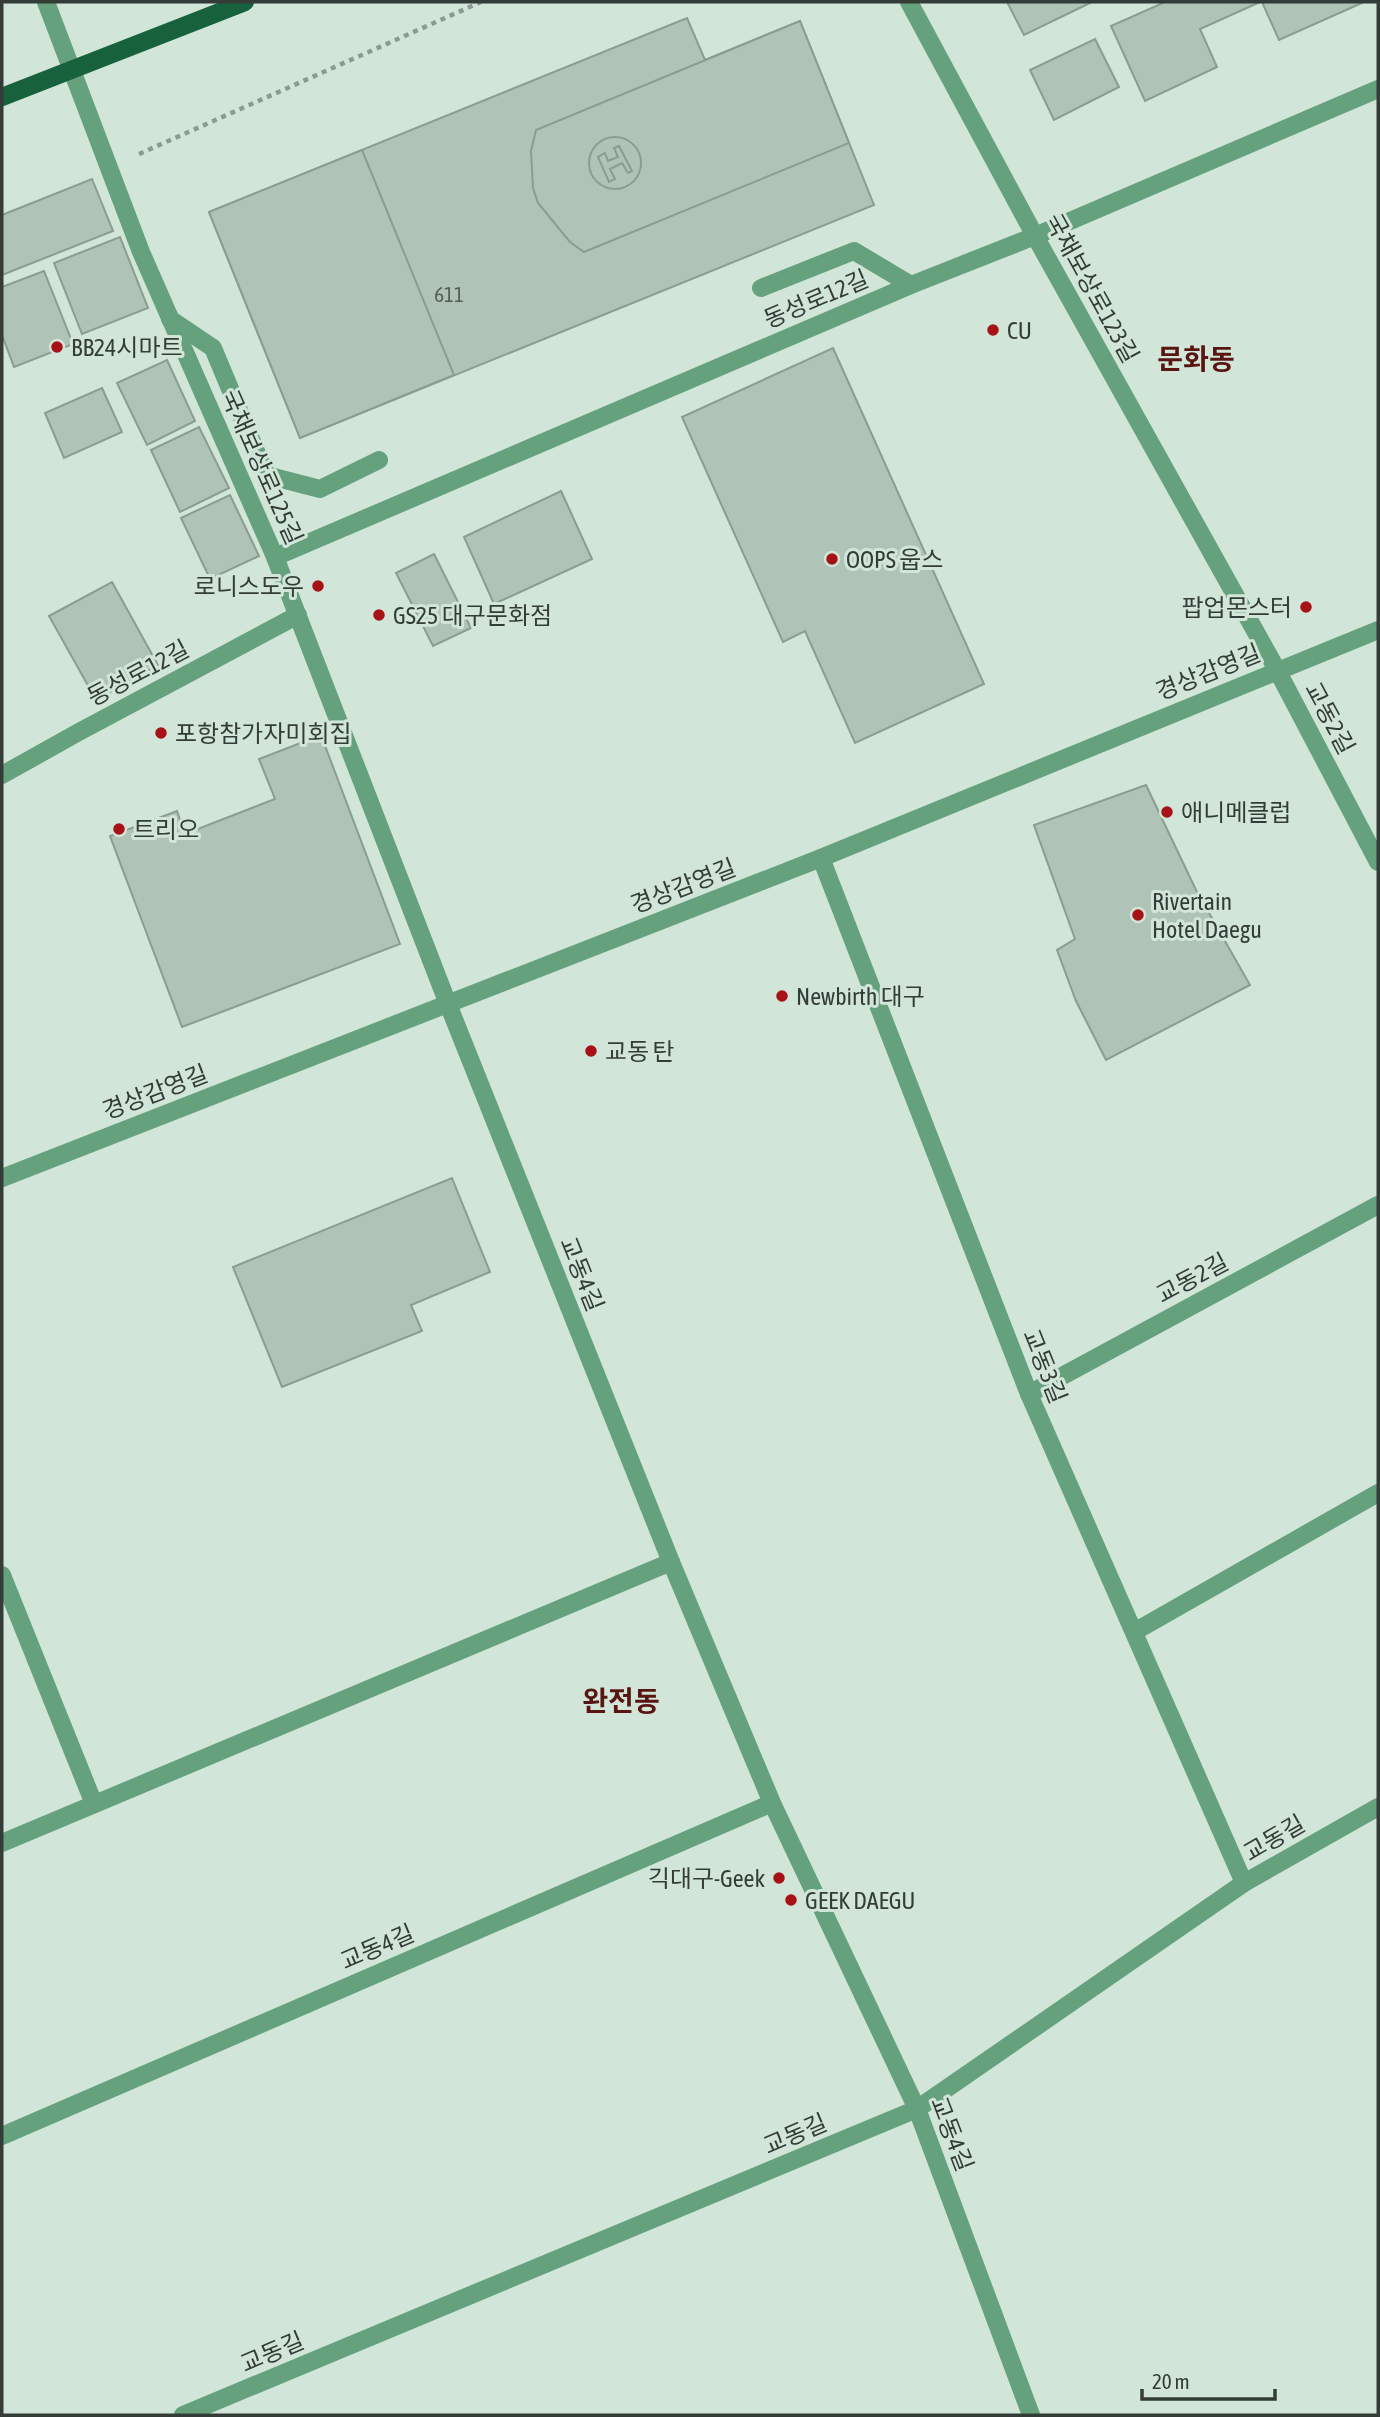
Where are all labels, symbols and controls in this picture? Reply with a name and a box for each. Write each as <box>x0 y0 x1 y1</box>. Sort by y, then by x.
street label: 국채보상로123길 <box>1040 209 1144 367</box>
street label: 동성로12길 <box>760 265 872 333</box>
house number: 611 <box>434 282 464 306</box>
place label: CU <box>1007 317 1032 344</box>
marker: CU <box>985 322 1001 338</box>
place label: BB24시마트 <box>71 334 183 361</box>
marker: BB24시마트 <box>49 339 65 355</box>
district label: 문화동 <box>1157 343 1235 375</box>
street label: 국채보상로125길 <box>216 386 308 548</box>
place label: OOPS 웁스 <box>846 546 943 573</box>
marker: OOPS 웁스 <box>824 551 840 567</box>
place label: 로니스도우 <box>194 573 304 600</box>
marker: 로니스도우 <box>310 578 326 594</box>
place label: 팝업몬스터 <box>1182 594 1292 621</box>
marker: 팝업몬스터 <box>1298 599 1314 615</box>
place label: GS25 대구문화점 <box>393 602 552 629</box>
marker: GS25 대구문화점 <box>371 607 387 623</box>
street label: 동성로12길 <box>83 635 193 711</box>
street label: 경상감영길 <box>1152 639 1264 705</box>
street label: 교동2길 <box>1300 677 1360 759</box>
place label: 포항참가자미회집 <box>175 720 352 747</box>
marker: 포항참가자미회집 <box>153 725 169 741</box>
place label: 애니메클럽 <box>1181 799 1291 826</box>
marker: 애니메클럽 <box>1159 804 1175 820</box>
place label: 트리오 <box>133 816 199 843</box>
marker: 트리오 <box>111 821 127 837</box>
street label: 경상감영길 <box>627 854 739 918</box>
place label: Rivertain Hotel Daegu <box>1152 888 1262 943</box>
marker: Rivertain Hotel Daegu <box>1130 907 1146 923</box>
place label: Newbirth 대구 <box>796 983 925 1010</box>
marker: Newbirth 대구 <box>774 988 790 1004</box>
place label: 교동 탄 <box>605 1038 675 1065</box>
marker: 교동 탄 <box>583 1043 599 1059</box>
street label: 경상감영길 <box>99 1060 211 1124</box>
street label: 교동4길 <box>555 1233 609 1315</box>
street label: 교동2길 <box>1151 1248 1233 1308</box>
street label: 교동3길 <box>1018 1325 1072 1407</box>
district label: 완전동 <box>582 1685 660 1717</box>
street label: 교동길 <box>1239 1810 1309 1866</box>
place label: 긱대구-Geek <box>648 1865 765 1892</box>
marker: 긱대구-Geek <box>771 1870 787 1886</box>
place label: GEEK DAEGU <box>805 1887 916 1914</box>
marker: GEEK DAEGU <box>783 1892 799 1908</box>
street label: 교동4길 <box>336 1919 418 1975</box>
street label: 교동4길 <box>926 2093 978 2175</box>
street label: 교동길 <box>759 2109 831 2159</box>
street label: 교동길 <box>236 2327 308 2377</box>
scale bar <box>1142 2358 1275 2402</box>
text: 20 m <box>1152 2369 1190 2393</box>

